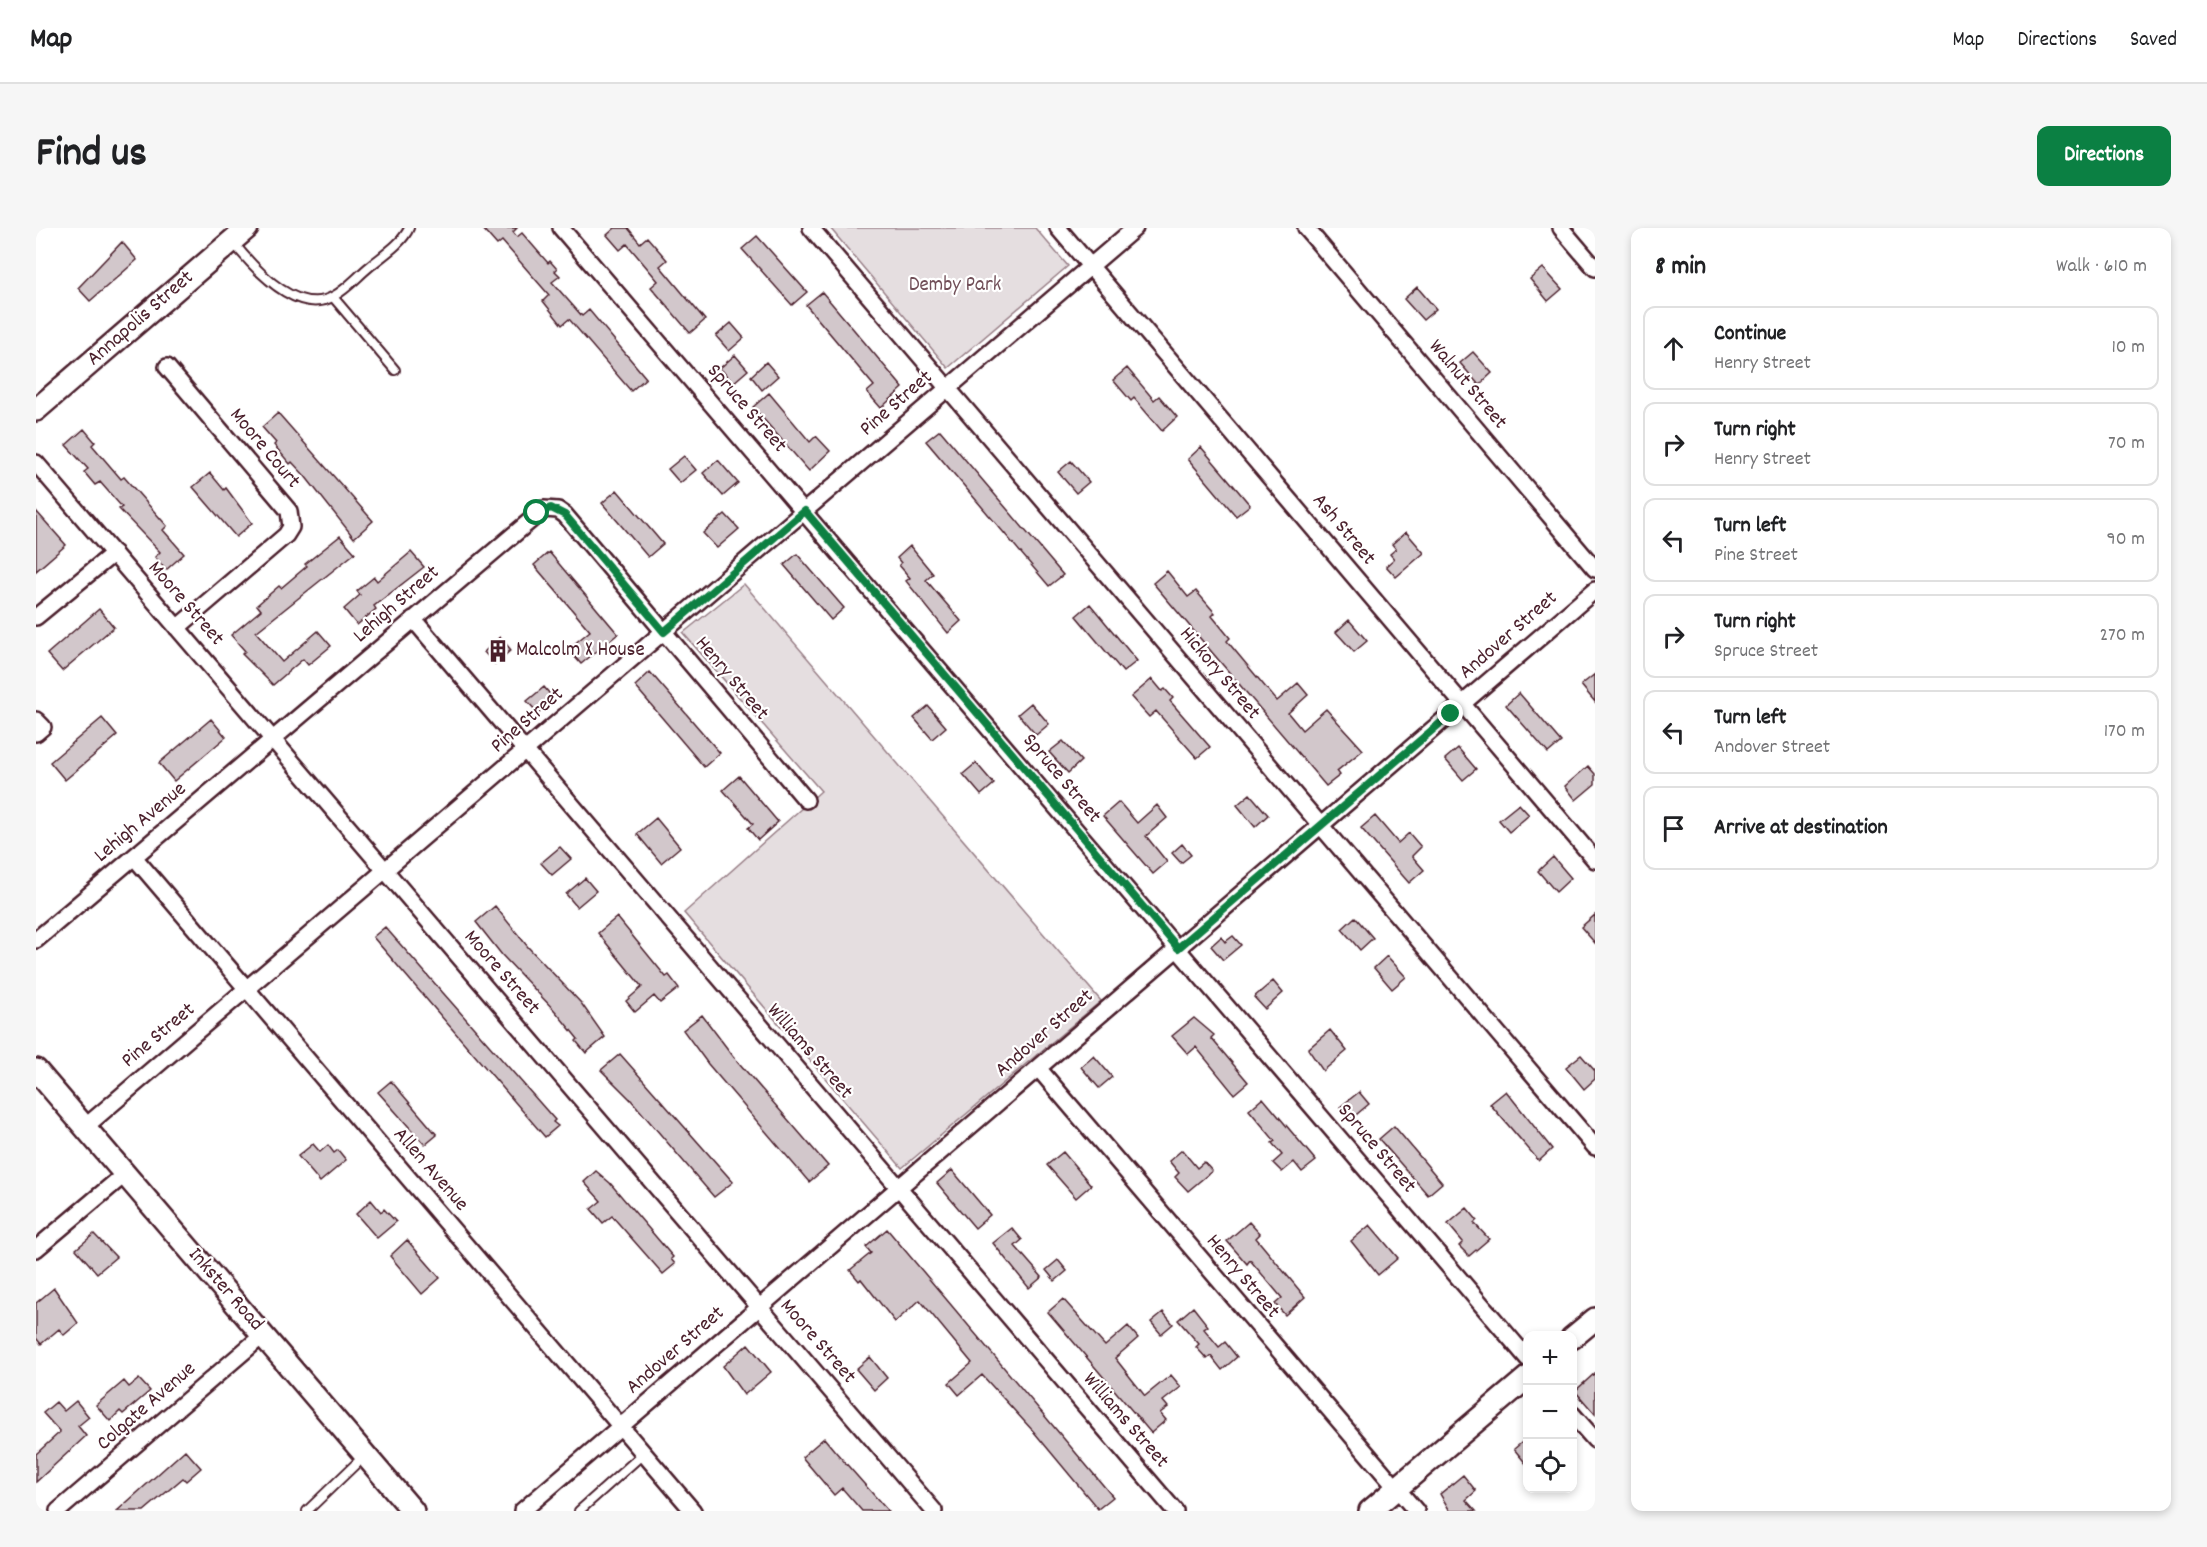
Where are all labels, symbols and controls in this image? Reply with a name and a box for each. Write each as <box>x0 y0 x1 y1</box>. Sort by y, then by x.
text: Map <box>30 21 72 61</box>
text: Map <box>1953 26 1984 56</box>
text: Directions <box>2017 26 2097 56</box>
text: Saved <box>2130 26 2177 56</box>
text: Find us <box>36 126 147 186</box>
button: Directions <box>2037 126 2171 186</box>
text: 8 min <box>1655 249 1706 286</box>
text: Walk · 610 m <box>2056 253 2147 281</box>
street label: Annapolis Street <box>81 264 201 374</box>
park label: Demby Park <box>909 271 1001 301</box>
text: Continue <box>1714 319 1786 350</box>
icon: ahead <box>1657 332 1690 365</box>
street label: Walnut Street <box>1420 334 1514 437</box>
text: 10 m <box>2111 334 2145 362</box>
text: Henry Street <box>1714 350 1811 378</box>
street label: Spruce Street <box>699 358 793 460</box>
street label: Pine Street <box>854 364 940 444</box>
street label: Moore Court <box>221 402 307 496</box>
text: Turn right <box>1714 415 1796 446</box>
icon: right <box>1657 428 1690 461</box>
text: 70 m <box>2108 430 2145 458</box>
text: Henry Street <box>1714 446 1811 474</box>
street label: Ash Street <box>1304 488 1382 573</box>
route start <box>523 499 549 525</box>
text: Turn left <box>1714 511 1786 542</box>
icon: left <box>1657 524 1690 557</box>
text: 90 m <box>2107 526 2145 554</box>
text: Pine Street <box>1714 542 1798 570</box>
street label: Moore Street <box>140 555 231 653</box>
street label: Lehigh Street <box>347 559 447 651</box>
street label: Andover Street <box>1453 585 1565 687</box>
text: Turn right <box>1714 607 1796 638</box>
icon: right <box>1657 620 1690 653</box>
street label: Hickory Street <box>1171 621 1267 727</box>
text: 270 m <box>2099 622 2145 650</box>
street label: Henry Street <box>687 630 775 728</box>
place label: Malcolm X House <box>516 636 645 666</box>
building icon: Malcolm X House <box>485 638 511 664</box>
text: Spruce Street <box>1714 638 1818 666</box>
street label: Pine Street <box>485 681 571 761</box>
route end <box>1437 700 1463 726</box>
text: Turn left <box>1714 703 1786 734</box>
icon: left <box>1657 716 1690 749</box>
text: 170 m <box>2104 718 2145 746</box>
street label: Spruce Street <box>1014 727 1108 831</box>
text: Andover Street <box>1714 734 1830 762</box>
street label: Lehigh Avenue <box>88 775 194 871</box>
icon: arrive <box>1657 812 1690 845</box>
text: Arrive at destination <box>1714 813 1888 844</box>
street label: Moore Street <box>456 924 547 1022</box>
street label: Andover Street <box>989 983 1101 1085</box>
street label: Pine Street <box>116 996 203 1076</box>
street label: Williams Street <box>759 997 859 1107</box>
street label: Spruce Street <box>1329 1097 1423 1201</box>
street label: Allen Avenue <box>385 1121 475 1219</box>
street label: Henry Street <box>1198 1228 1286 1326</box>
street label: Inkster Road <box>180 1241 270 1339</box>
street label: Moore Street <box>772 1293 863 1391</box>
street label: Andover Street <box>620 1300 732 1402</box>
map controls <box>1523 1331 1577 1493</box>
button: + <box>1523 1331 1577 1385</box>
street label: Colgate Avenue <box>91 1355 203 1459</box>
street label: Williams Street <box>1075 1366 1175 1476</box>
button: − <box>1523 1385 1577 1439</box>
button: locate <box>1523 1439 1577 1493</box>

